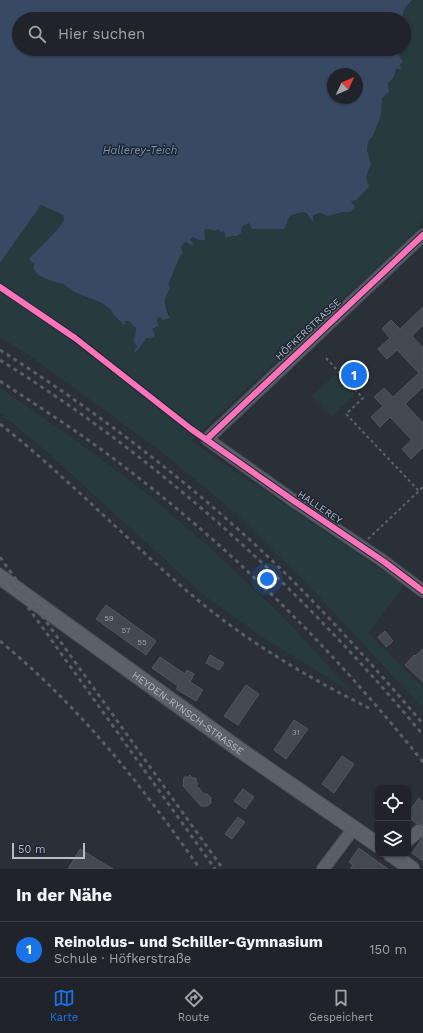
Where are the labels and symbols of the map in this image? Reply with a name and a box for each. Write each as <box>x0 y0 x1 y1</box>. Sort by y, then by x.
north arrow <box>327 68 363 104</box>
water label: Hallerey-Teich <box>103 144 177 157</box>
street label: HÖFKERSTRASSE <box>273 296 343 362</box>
pin: 1 <box>341 360 367 390</box>
street label: HALLEREY <box>296 488 344 526</box>
your location <box>257 569 277 589</box>
house number: 59 <box>104 614 114 623</box>
house number: 57 <box>121 626 131 635</box>
house number: 55 <box>137 638 147 647</box>
street label: HEYDEN-RYNSCH-STRASSE <box>130 669 246 757</box>
house number: 31 <box>292 728 300 737</box>
scale bar <box>12 841 85 860</box>

